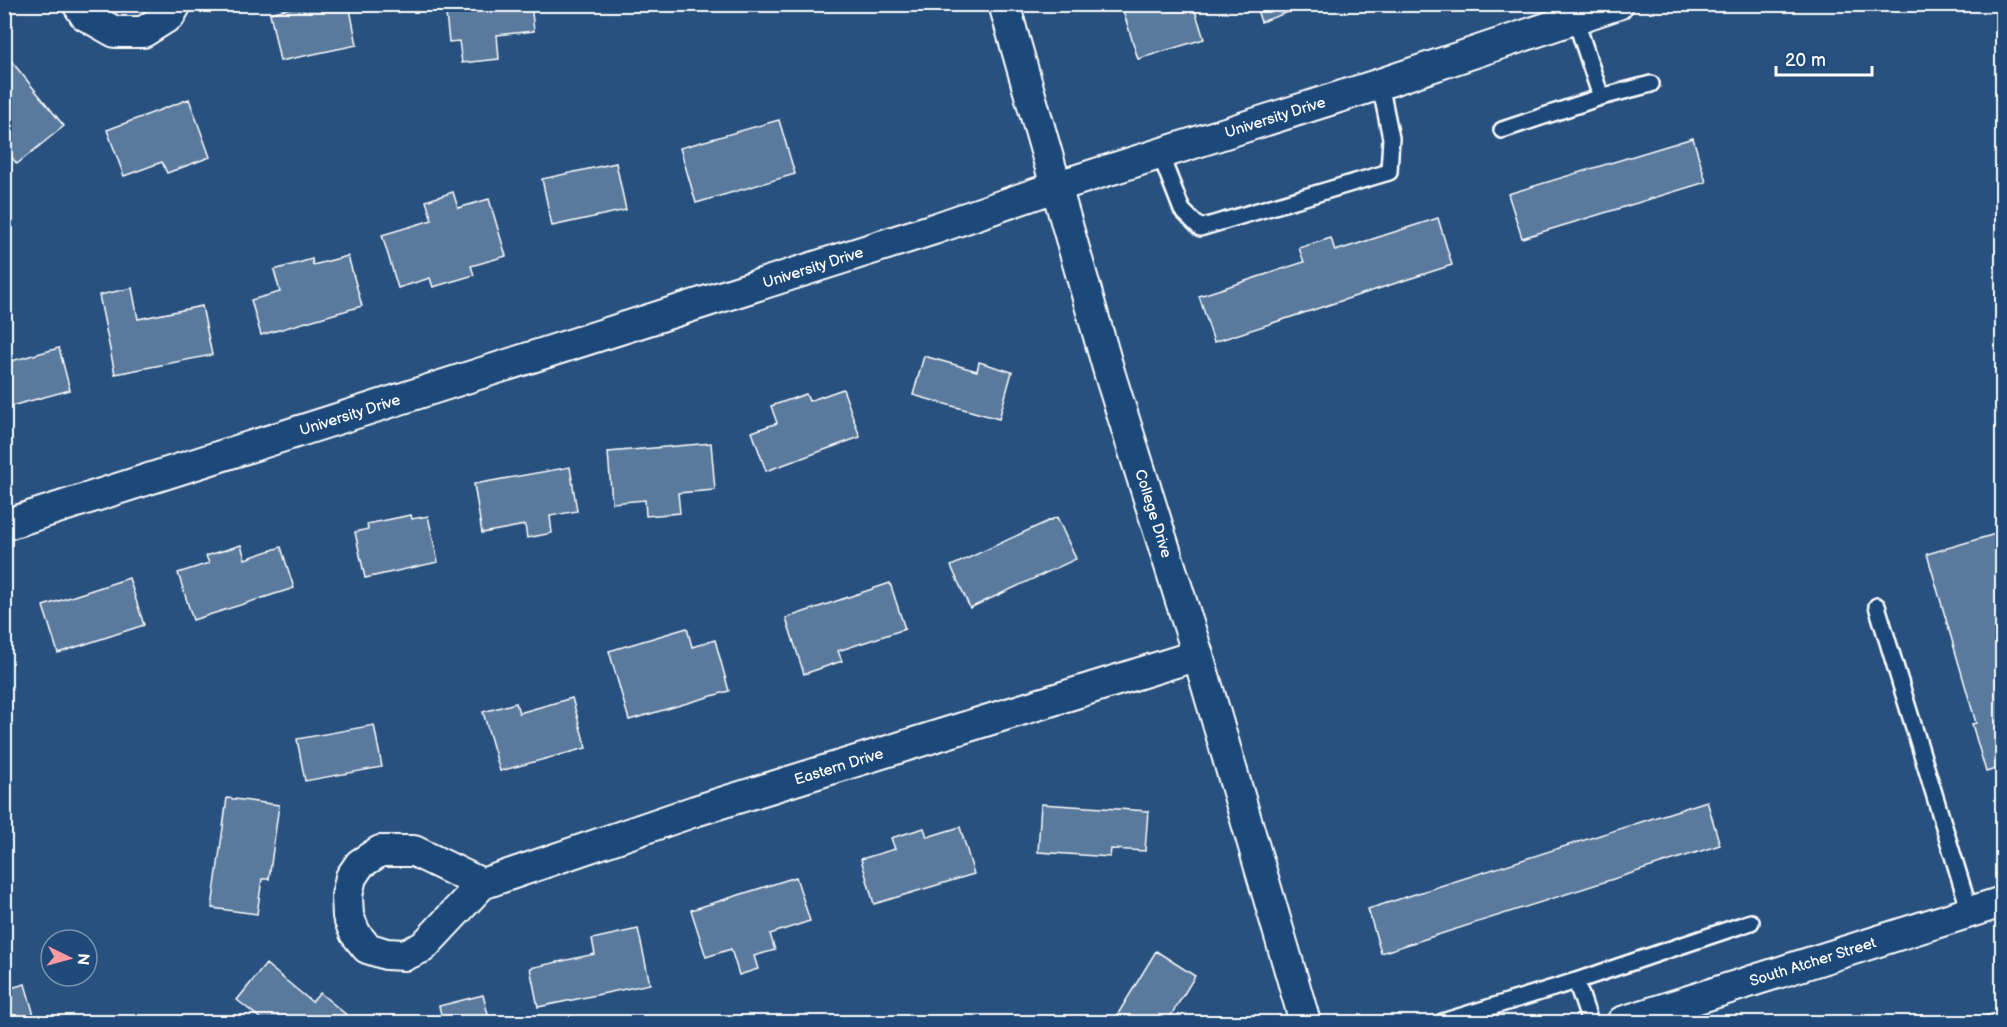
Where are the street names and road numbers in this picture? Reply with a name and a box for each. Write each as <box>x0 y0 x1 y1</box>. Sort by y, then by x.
street label: University Drive <box>1223 93 1328 143</box>
street label: University Drive <box>760 243 866 293</box>
street label: University Drive <box>297 390 403 440</box>
street label: College Drive <box>1130 467 1176 560</box>
street label: Eastern Drive <box>792 744 886 790</box>
street label: South Atcher Street <box>1747 933 1879 991</box>

